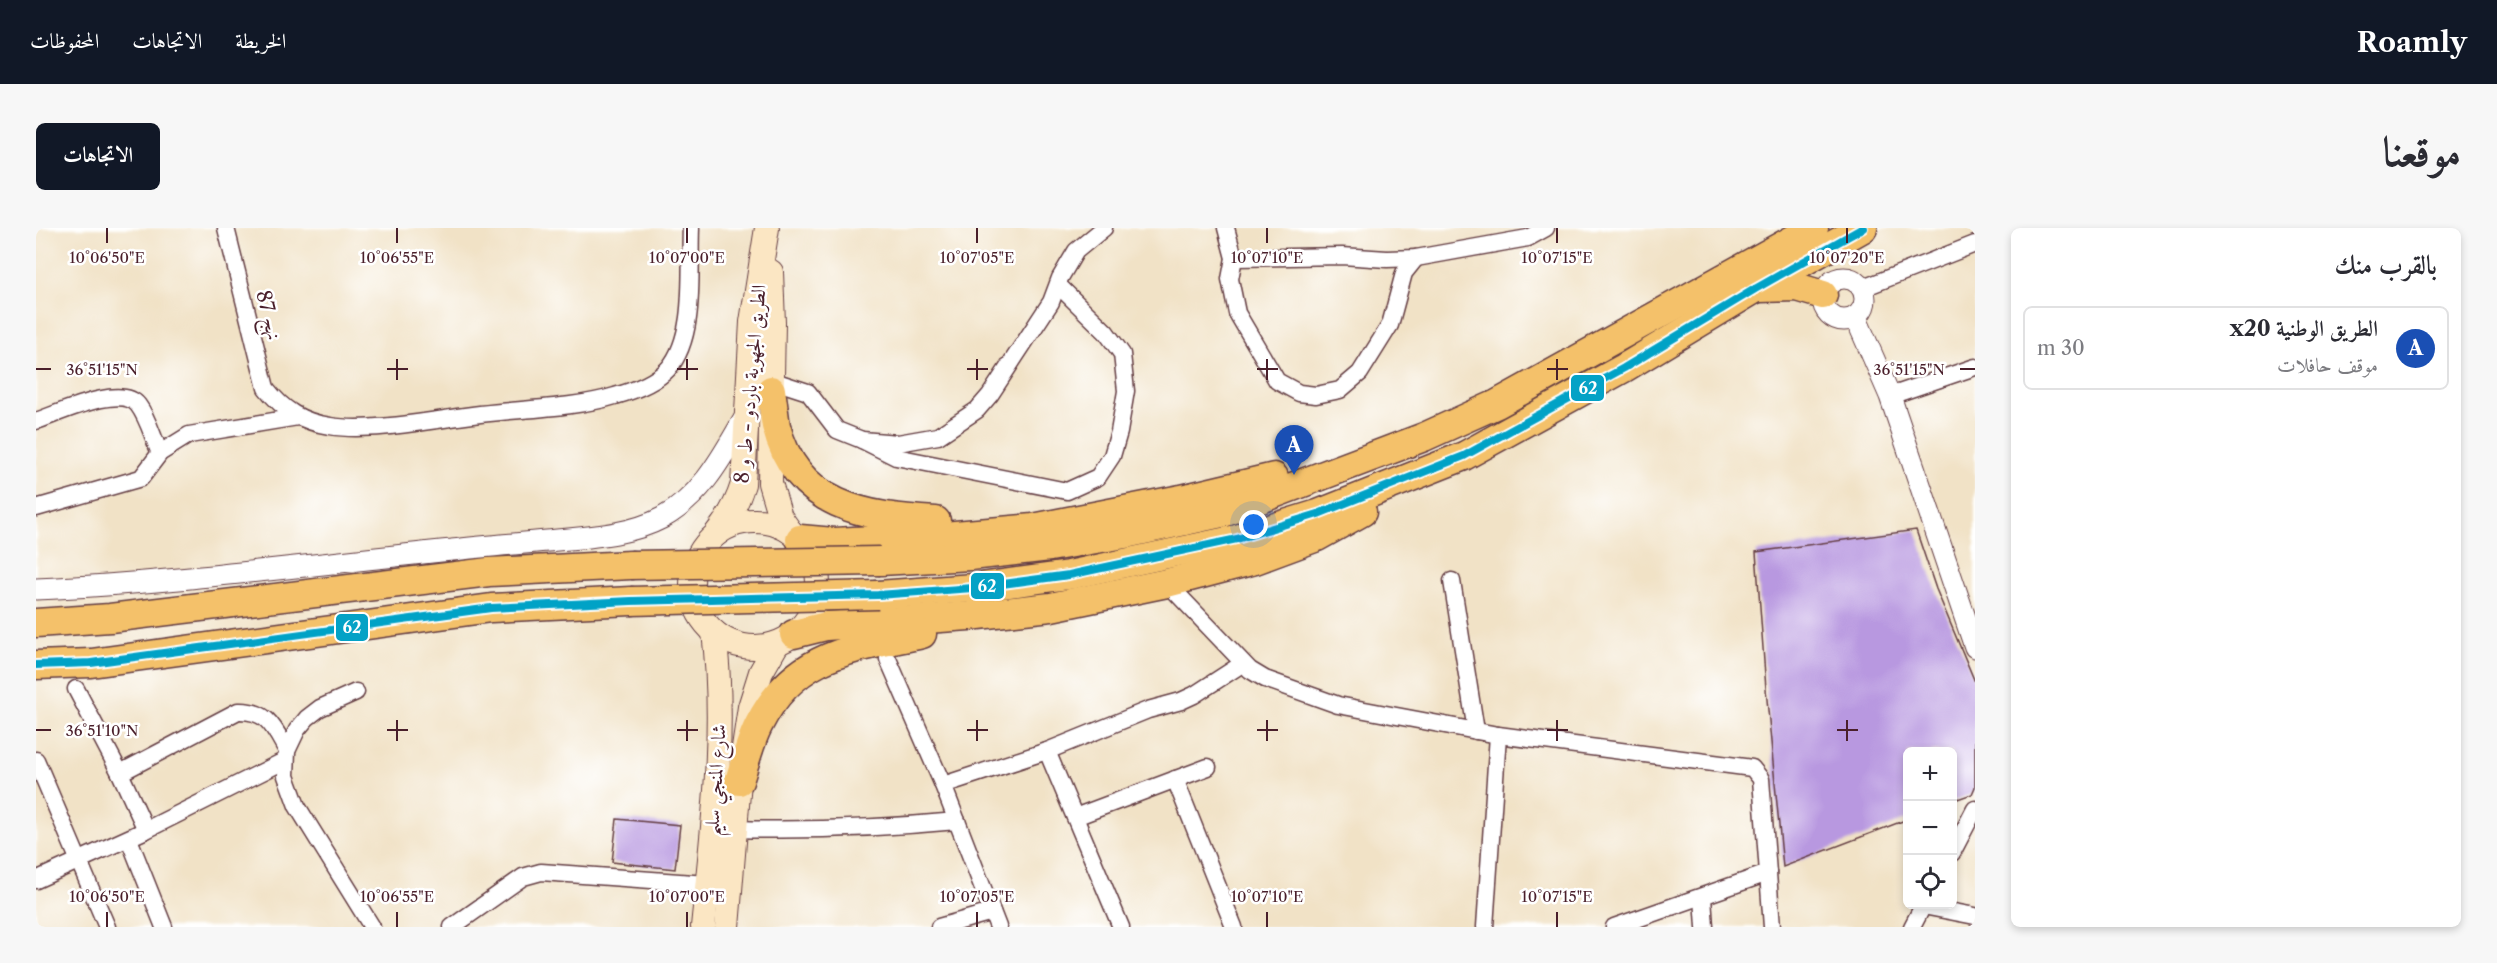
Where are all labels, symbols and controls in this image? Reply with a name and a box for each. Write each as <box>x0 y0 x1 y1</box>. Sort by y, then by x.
text: Roamly <box>2357 25 2467 59</box>
text: المحفوظات <box>30 28 99 53</box>
text: الاتجاهات <box>132 28 202 53</box>
text: الخريطة <box>235 28 286 53</box>
button: الاتجاهات <box>36 123 160 190</box>
text: موقعنا <box>2383 125 2461 177</box>
text: 10°06'50"E <box>69 248 145 267</box>
text: 10°06'55"E <box>360 248 434 267</box>
text: 10°07'00"E <box>649 248 725 267</box>
text: 10°07'05"E <box>940 248 1014 267</box>
text: 10°07'10"E <box>1231 248 1303 267</box>
text: 10°07'15"E <box>1521 248 1593 267</box>
text: 10°07'20"E <box>1810 248 1884 267</box>
text: بالقرب منك <box>2334 249 2437 281</box>
street label: الطريق الجهوية باردو - ط و 8 <box>729 283 772 485</box>
street label: نهج 87 <box>245 288 287 344</box>
text: الطريق الوطنية x20 <box>2229 315 2378 342</box>
text: 30 m <box>2037 336 2085 360</box>
text: A <box>2408 336 2423 360</box>
text: موقف حافلات <box>2277 353 2378 377</box>
text: 36°51'15"N <box>66 360 138 379</box>
text: 36°51'15"N <box>1873 360 1945 379</box>
line badge: 62 <box>1570 374 1605 402</box>
text: 62 <box>1578 378 1598 398</box>
pin: A <box>1274 426 1314 475</box>
your location <box>1239 510 1268 539</box>
line badge: 62 <box>970 572 1005 600</box>
text: 62 <box>977 576 997 596</box>
line badge: 62 <box>335 613 369 642</box>
text: 62 <box>342 617 362 637</box>
text: 36°51'10"N <box>66 721 138 740</box>
street label: شارع المنجي سليم <box>699 723 739 837</box>
map controls <box>1903 747 1957 909</box>
button: + <box>1903 747 1957 801</box>
button: − <box>1903 801 1957 855</box>
button: locate <box>1903 855 1957 909</box>
text: 10°06'50"E <box>69 887 145 906</box>
text: 10°06'55"E <box>360 887 434 906</box>
text: 10°07'00"E <box>649 887 725 906</box>
text: 10°07'05"E <box>940 887 1014 906</box>
text: 10°07'10"E <box>1231 887 1303 906</box>
text: 10°07'15"E <box>1521 887 1593 906</box>

